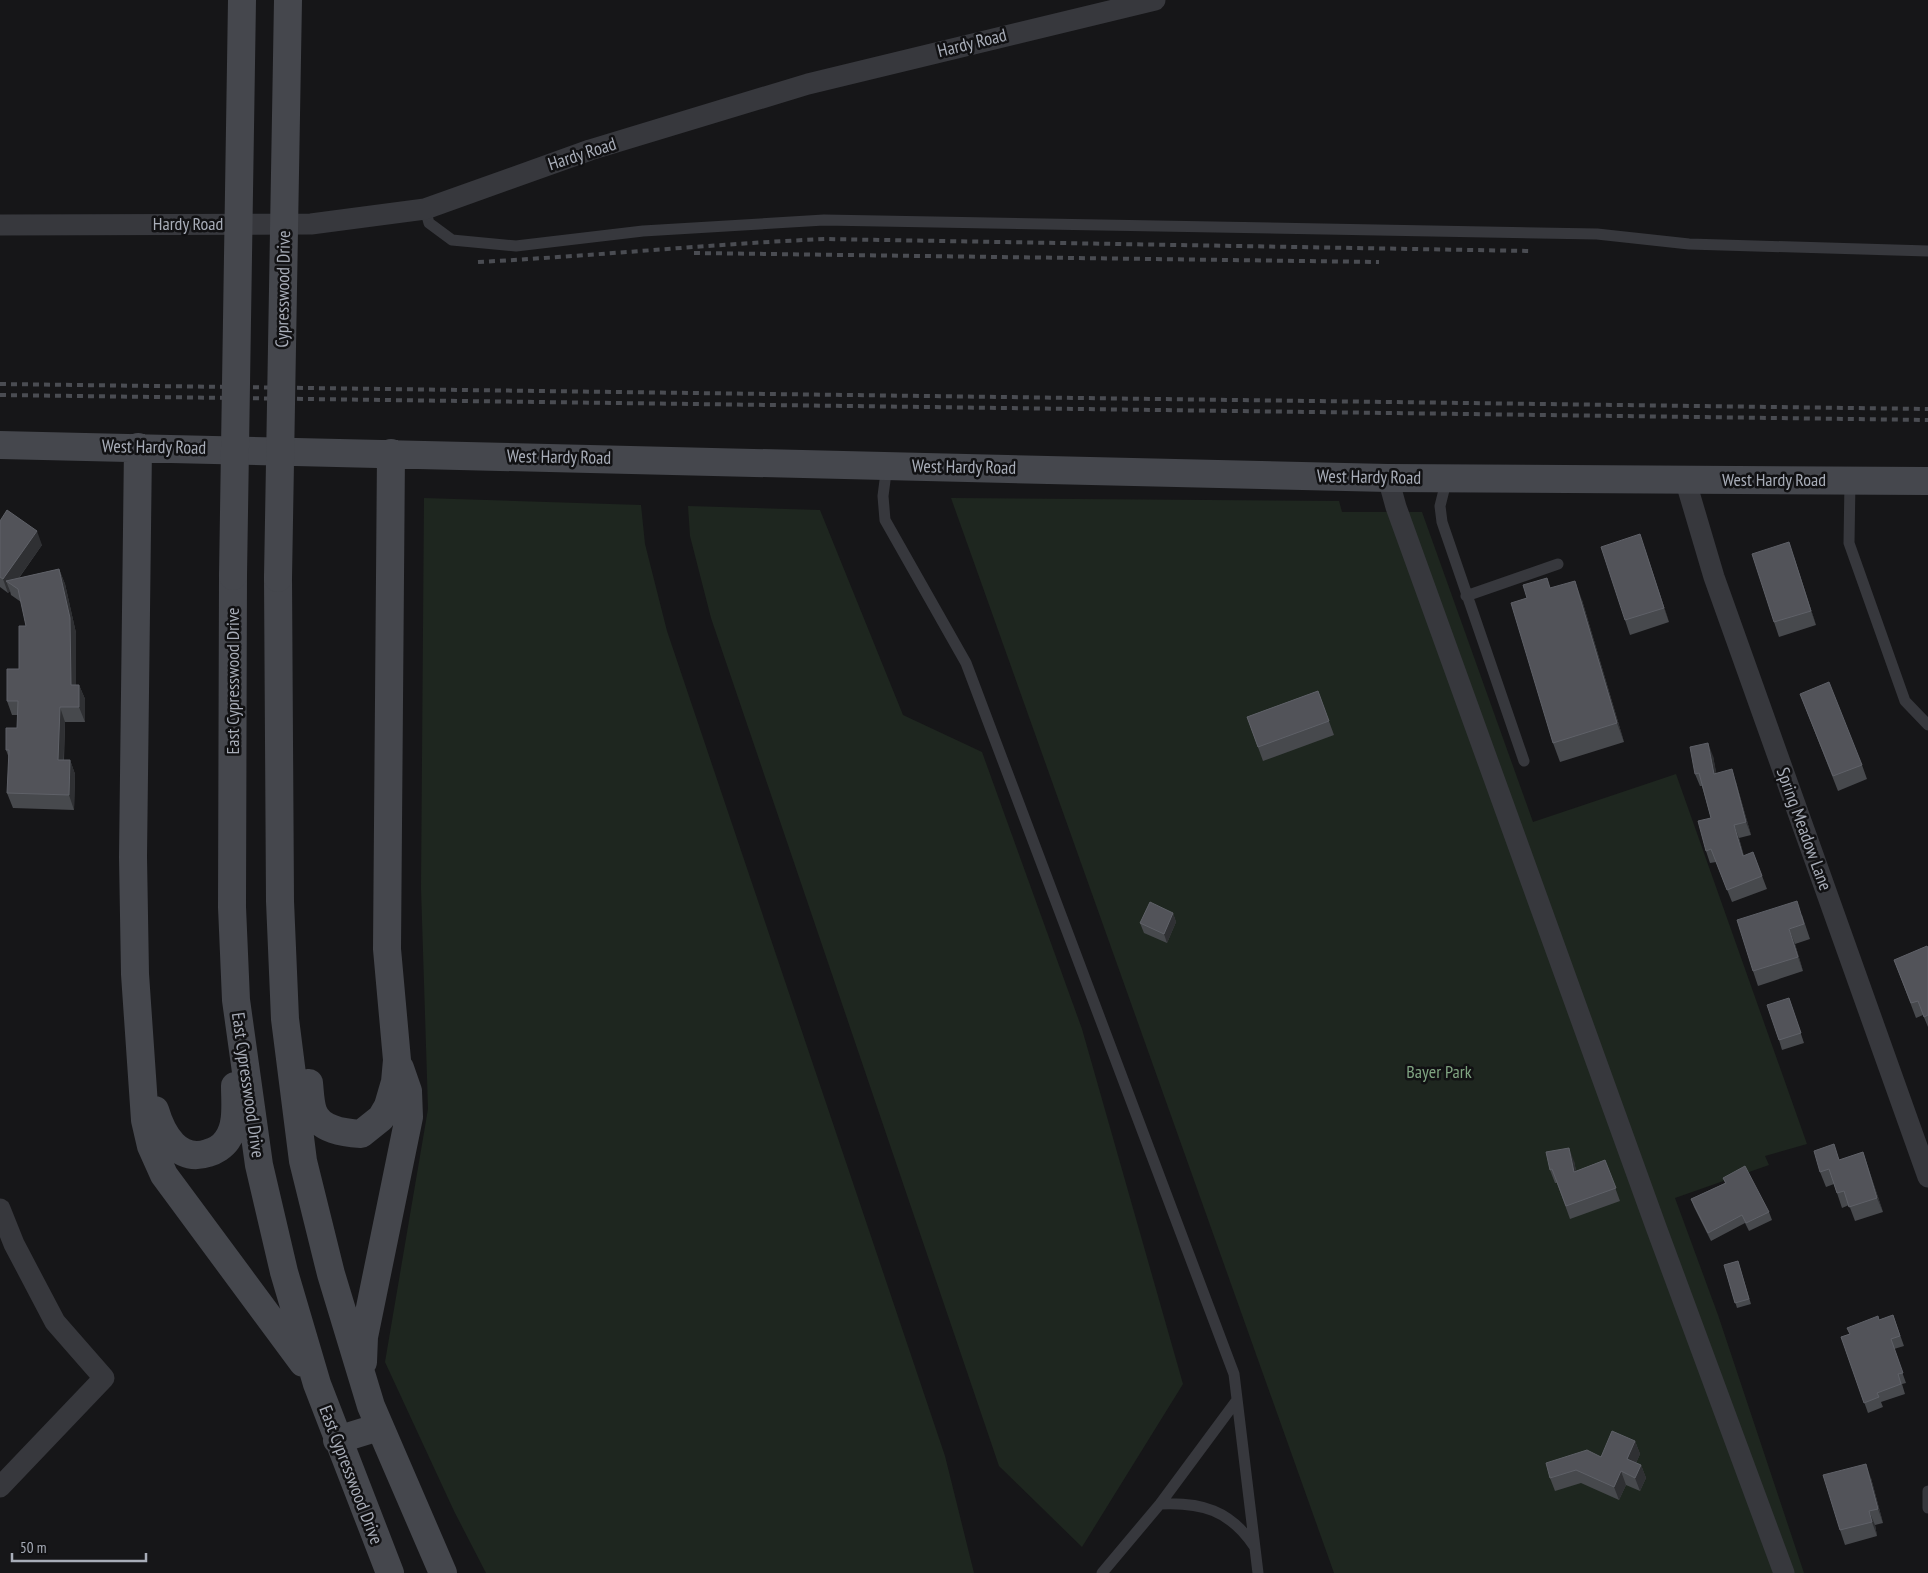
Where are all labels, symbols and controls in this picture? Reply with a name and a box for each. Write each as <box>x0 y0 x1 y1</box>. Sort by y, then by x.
street label: Hardy Road <box>935 23 1009 62</box>
street label: Hardy Road <box>545 132 619 175</box>
street label: Hardy Road <box>153 212 223 235</box>
street label: Cypresswood Drive <box>270 230 295 348</box>
street label: West Hardy Road <box>102 434 206 459</box>
street label: West Hardy Road <box>507 444 611 469</box>
street label: West Hardy Road <box>912 454 1016 479</box>
street label: West Hardy Road <box>1317 464 1421 489</box>
street label: West Hardy Road <box>1722 468 1826 491</box>
street label: East Cypresswood Drive <box>221 608 244 754</box>
street label: Spring Meadow Lane <box>1772 764 1837 893</box>
street label: East Cypresswood Drive <box>227 1011 270 1159</box>
park label: Bayer Park <box>1406 1060 1472 1083</box>
street label: East Cypresswood Drive <box>314 1402 389 1547</box>
scale bar <box>12 1530 146 1562</box>
text: 50 m <box>20 1538 46 1557</box>

